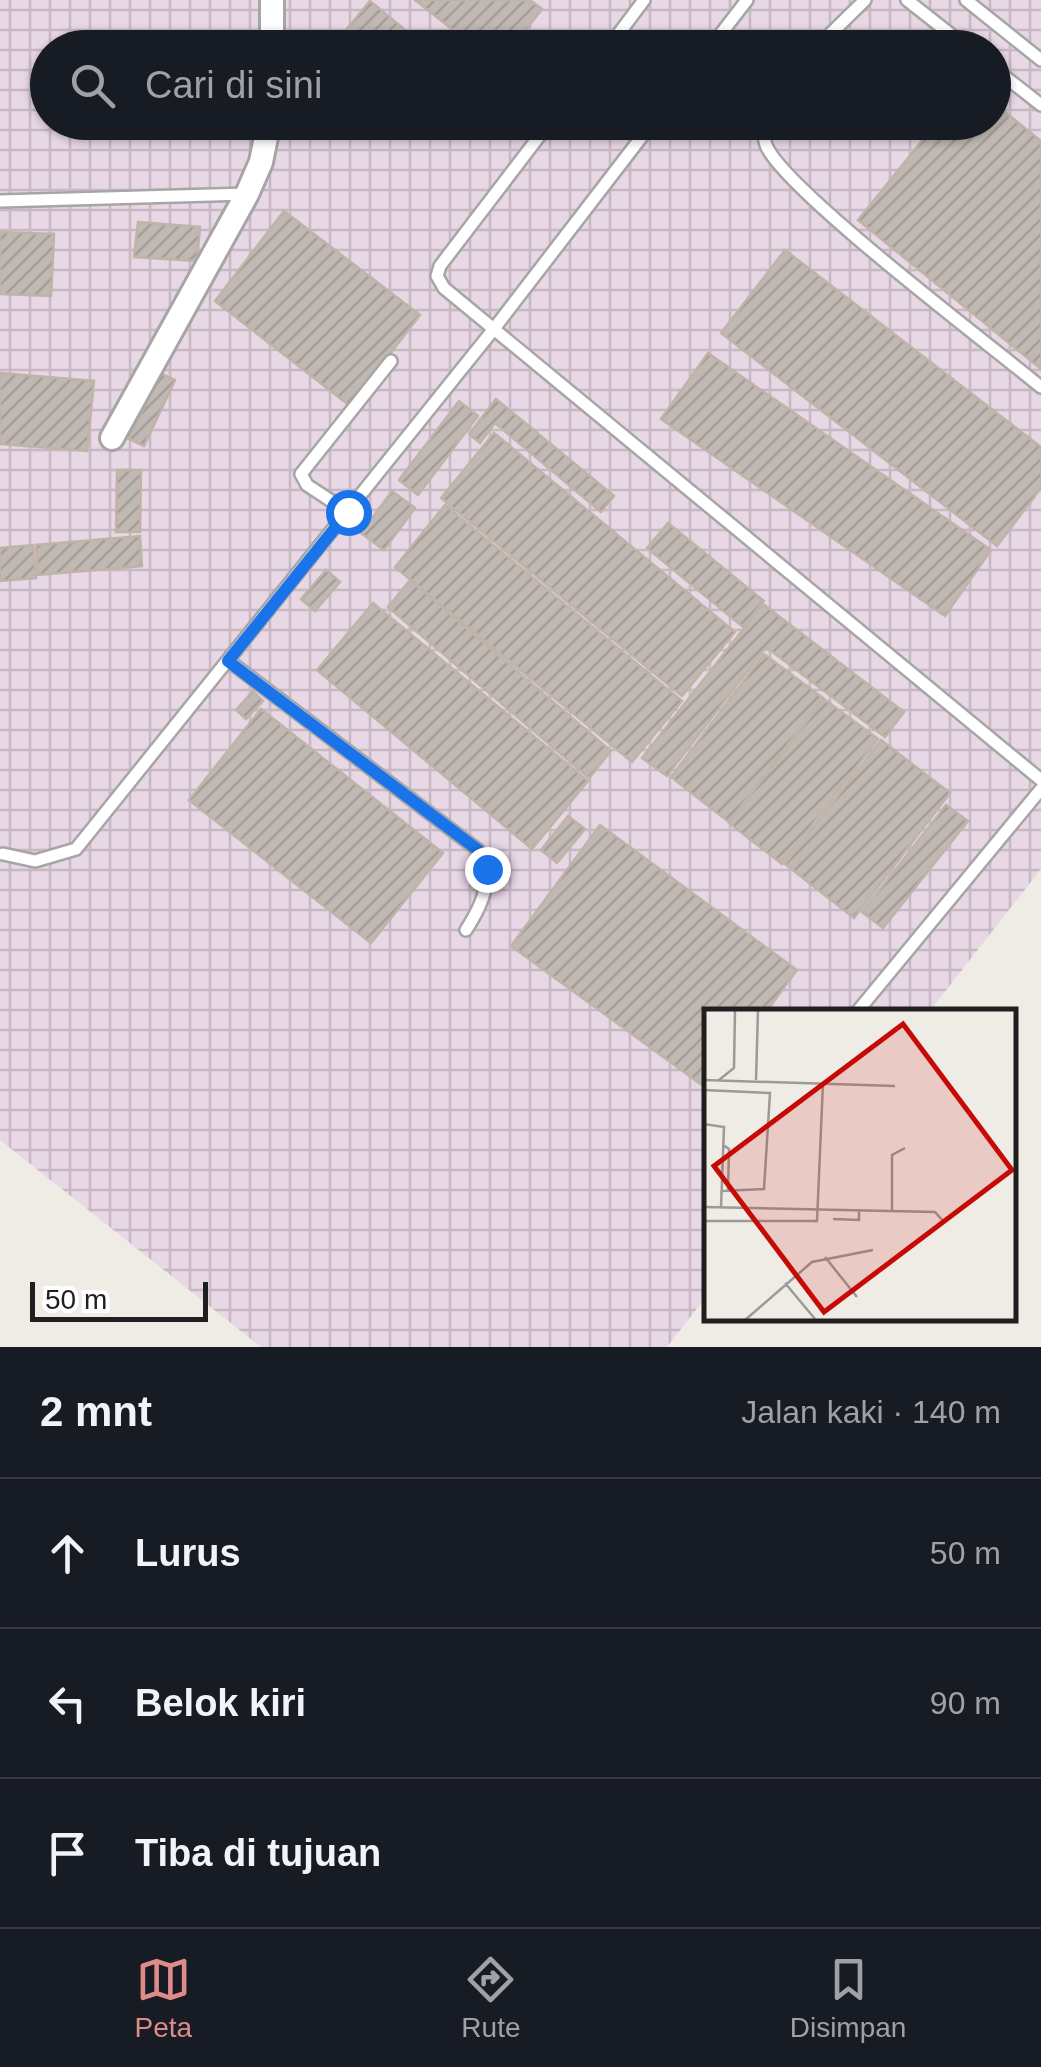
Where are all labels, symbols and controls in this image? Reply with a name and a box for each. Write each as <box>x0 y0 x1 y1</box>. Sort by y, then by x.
search box <box>30 30 1011 140</box>
icon: search <box>65 58 120 113</box>
text: Cari di sini <box>145 64 322 106</box>
route start <box>326 490 372 536</box>
route end <box>465 847 511 893</box>
inset map <box>704 1009 1016 1322</box>
scale bar <box>30 1277 208 1322</box>
text: 50 m <box>45 1284 107 1315</box>
text: 2 mnt <box>40 1388 152 1435</box>
text: Jalan kaki · 140 m <box>741 1394 1001 1430</box>
icon: ahead <box>40 1526 95 1581</box>
text: Lurus <box>135 1532 241 1574</box>
text: 50 m <box>930 1535 1001 1571</box>
icon: left <box>40 1676 95 1731</box>
text: Belok kiri <box>135 1682 306 1724</box>
text: 90 m <box>930 1685 1001 1721</box>
icon: arrive <box>40 1826 95 1881</box>
text: Tiba di tujuan <box>135 1832 381 1874</box>
tab: Peta <box>135 1952 192 2044</box>
tab: Rute <box>461 1952 521 2044</box>
tab: Disimpan <box>790 1952 906 2044</box>

